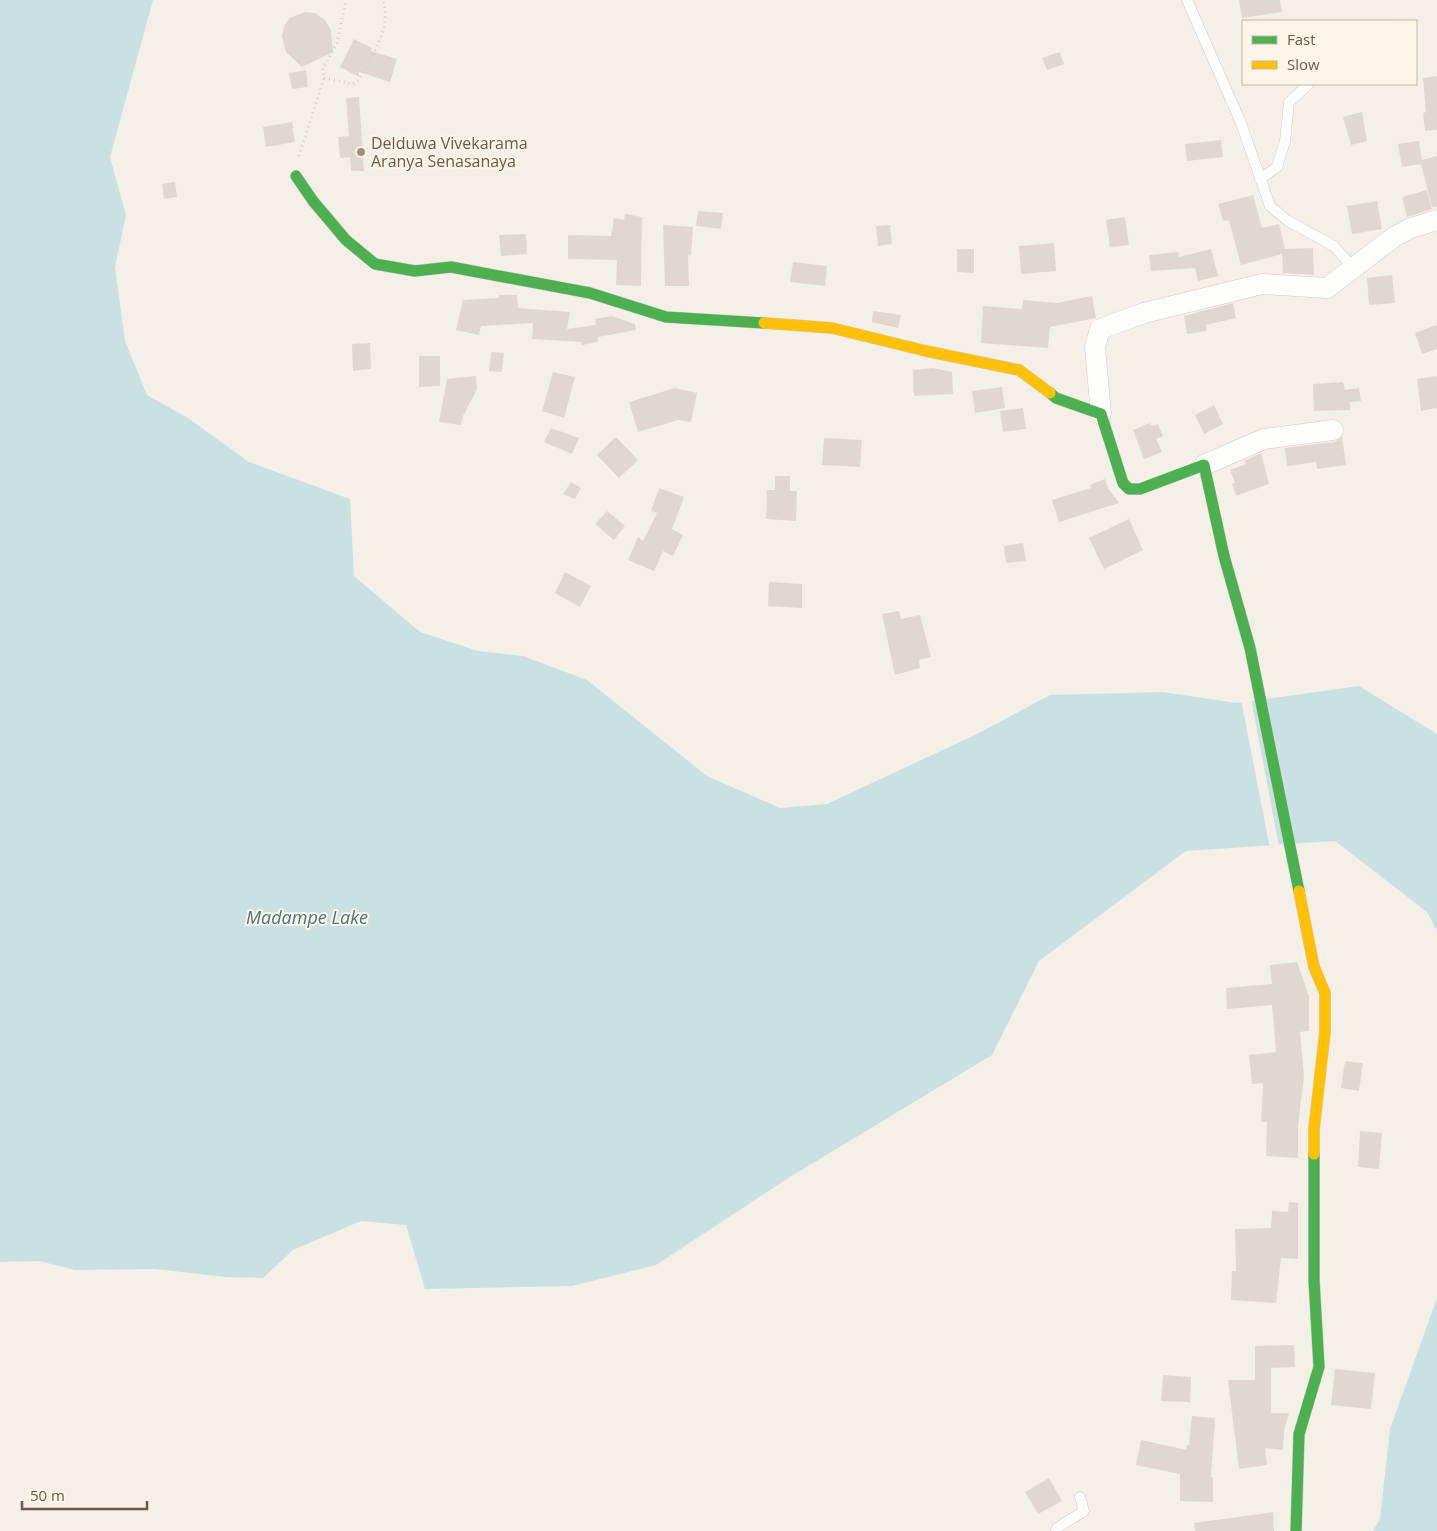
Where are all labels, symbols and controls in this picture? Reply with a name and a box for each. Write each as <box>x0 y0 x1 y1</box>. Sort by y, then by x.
legend <box>1242 20 1417 85</box>
text: Fast <box>1287 29 1316 49</box>
text: Slow <box>1287 54 1320 74</box>
place label: Delduwa Vivekarama Aranya Senasanaya <box>371 132 528 172</box>
marker: Delduwa Vivekarama Aranya Senasanaya <box>355 146 367 158</box>
water label: Madampe Lake <box>246 905 368 929</box>
scale bar <box>22 1478 148 1510</box>
text: 50 m <box>30 1485 65 1505</box>

